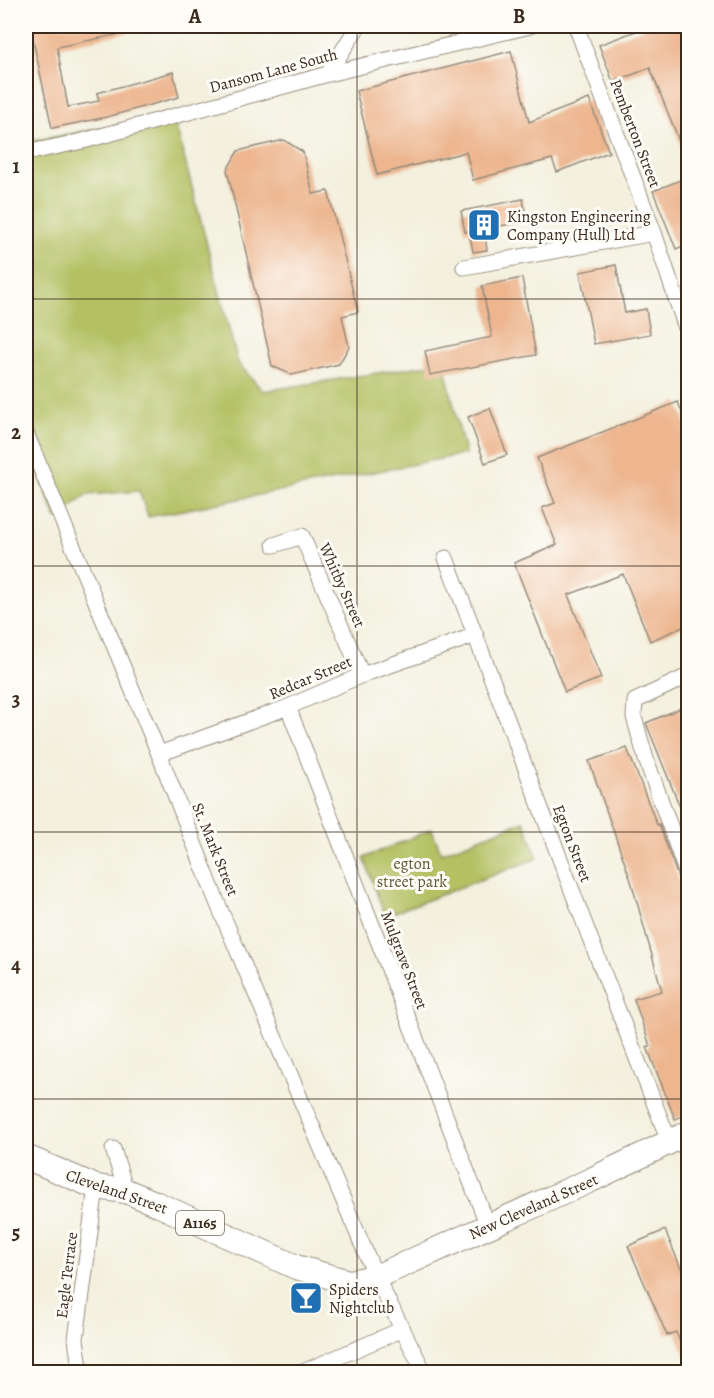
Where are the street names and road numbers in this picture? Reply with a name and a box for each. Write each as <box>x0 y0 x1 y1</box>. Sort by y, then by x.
street label: Dansom Lane South <box>207 43 340 99</box>
street label: Pemberton Street <box>604 76 666 191</box>
street label: Whitby Street <box>313 539 371 631</box>
street label: Redcar Street <box>266 651 355 705</box>
street label: St. Mark Street <box>186 799 244 899</box>
street label: Egton Street <box>547 801 597 885</box>
street label: Mulgrave Street <box>375 908 433 1013</box>
street label: Cleveland Street <box>63 1164 171 1220</box>
street label: New Cleveland Street <box>465 1169 601 1245</box>
road number: A1165 <box>176 1211 224 1235</box>
street label: Eagle Terrace <box>51 1231 83 1320</box>

